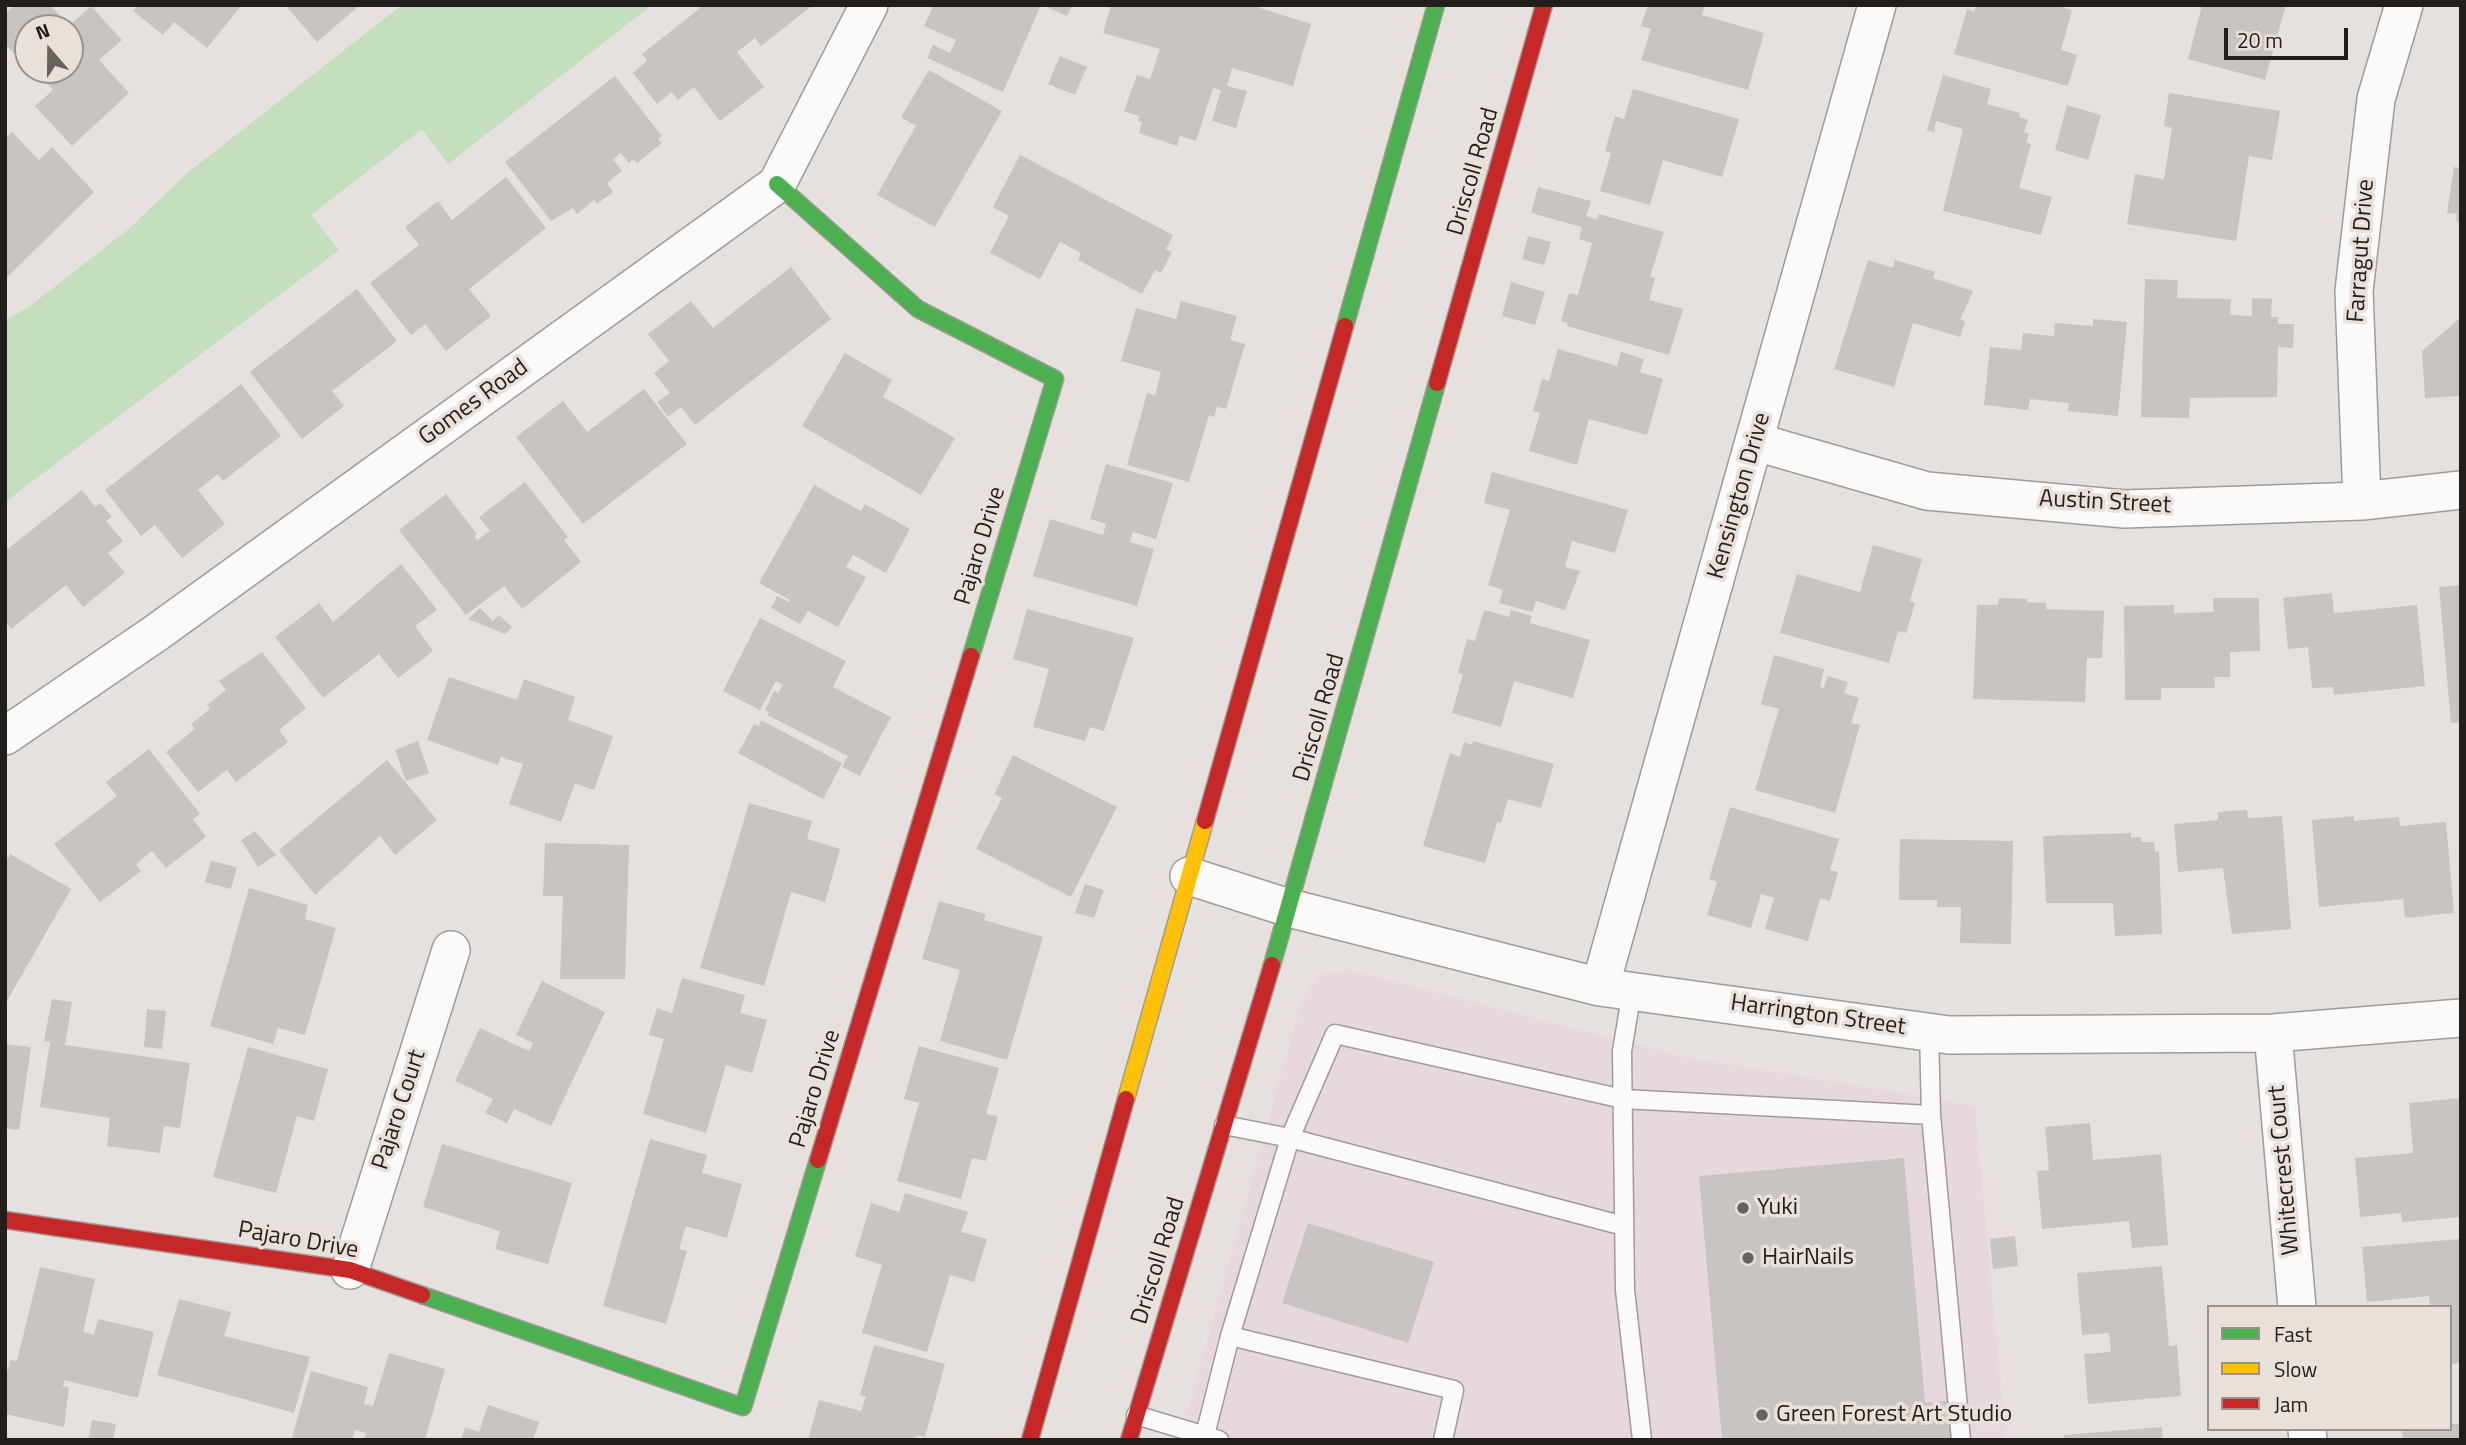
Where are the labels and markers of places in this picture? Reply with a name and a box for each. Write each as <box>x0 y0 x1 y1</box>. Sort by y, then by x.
place label: Yuki <box>1757 1194 1798 1222</box>
marker: Yuki <box>1735 1200 1751 1216</box>
place label: HairNails <box>1762 1244 1854 1272</box>
marker: HairNails <box>1740 1250 1756 1266</box>
place label: Green Forest Art Studio <box>1776 1401 2012 1429</box>
marker: Green Forest Art Studio <box>1754 1407 1770 1423</box>

